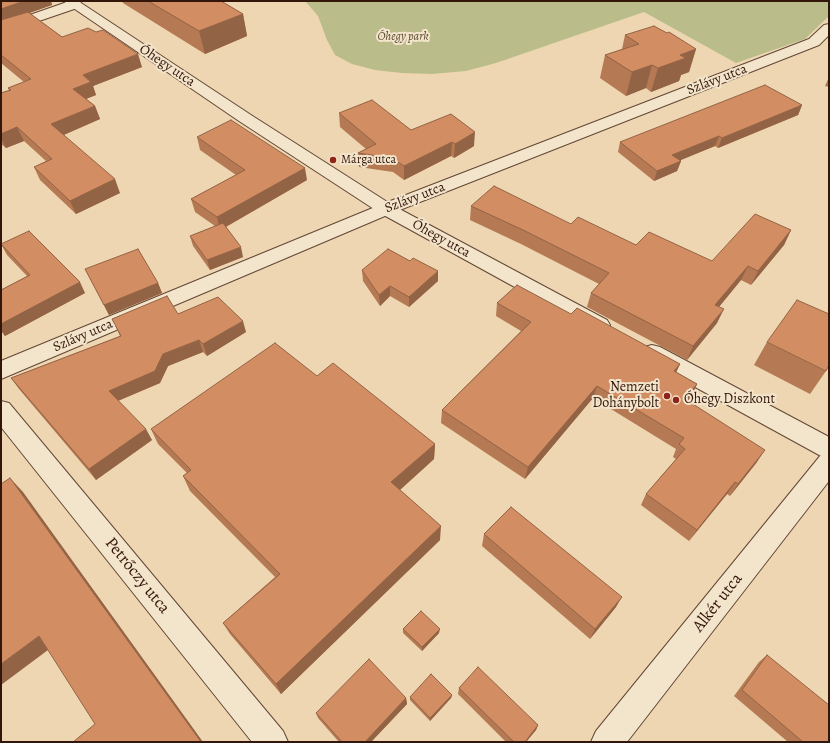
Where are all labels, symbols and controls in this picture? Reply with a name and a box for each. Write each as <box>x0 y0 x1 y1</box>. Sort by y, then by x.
park label: Óhegy park <box>377 30 429 44</box>
street label: Óhegy utca <box>136 41 198 91</box>
street label: Szlávy utca <box>684 61 750 99</box>
place label: Márga utca <box>341 153 396 167</box>
marker: Márga utca <box>328 155 338 165</box>
street label: Szlávy utca <box>382 179 448 217</box>
street label: Óhegy utca <box>409 216 473 262</box>
street label: Szlávy utca <box>51 316 115 356</box>
place label: Nemzeti Dohánybolt <box>592 380 659 412</box>
marker: Nemzeti Dohánybolt <box>662 391 672 401</box>
place label: Óhegy Diszkont <box>684 392 775 408</box>
marker: Óhegy Diszkont <box>671 395 681 405</box>
street label: Petrőczy utca <box>100 534 174 618</box>
street label: Alkér utca <box>689 569 747 637</box>

